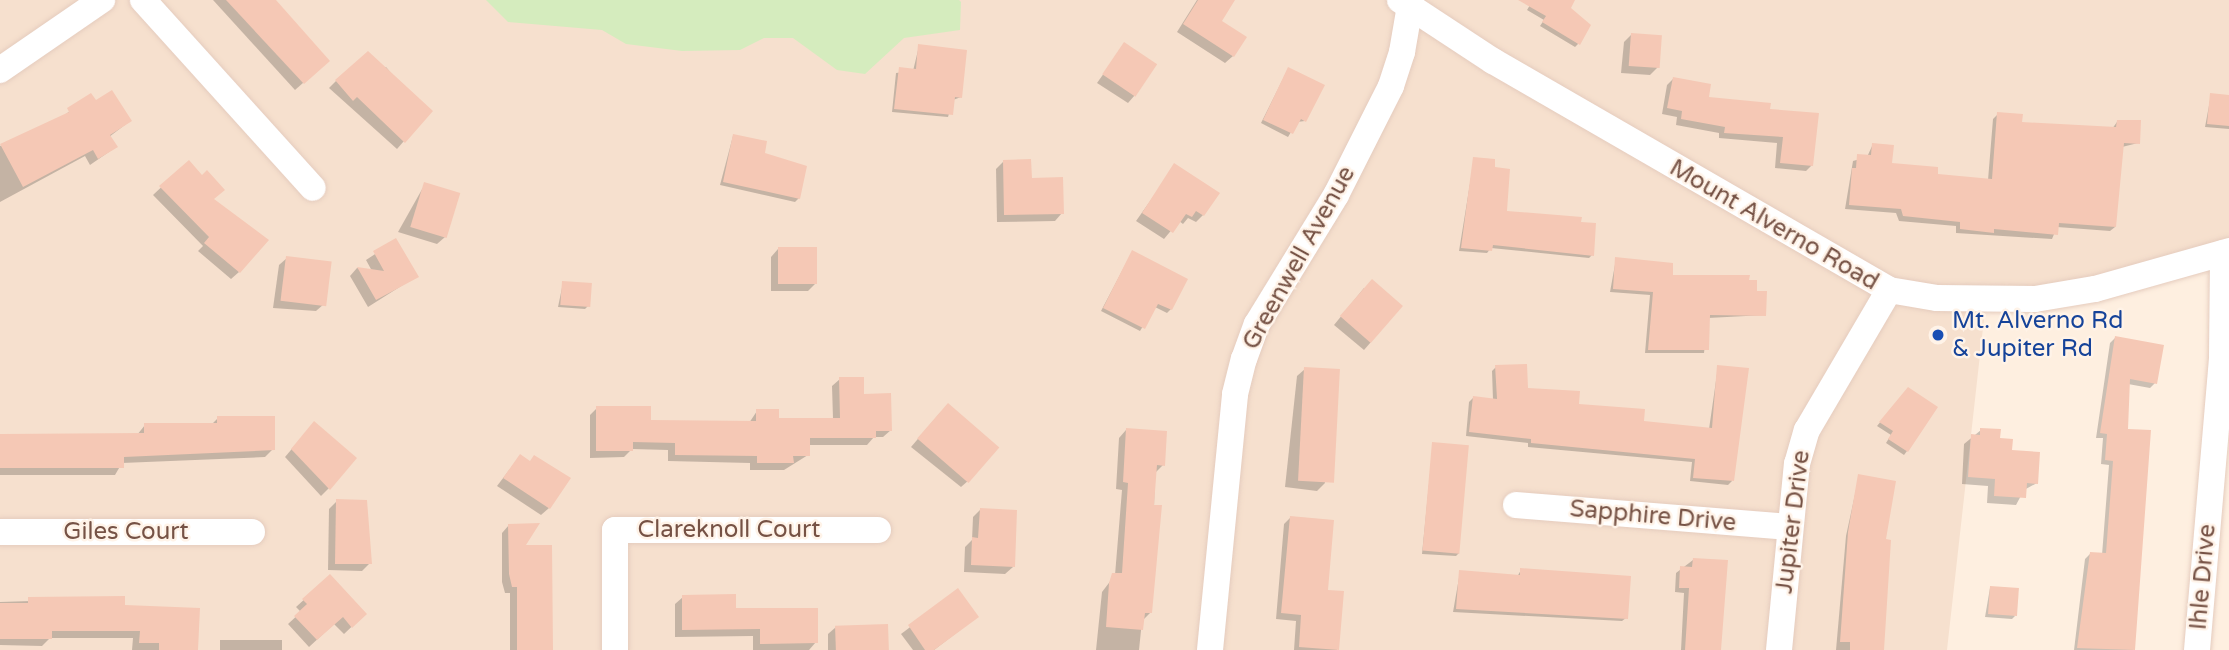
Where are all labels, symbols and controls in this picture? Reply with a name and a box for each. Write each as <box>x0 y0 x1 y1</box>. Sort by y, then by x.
street label: Mount Alverno Road <box>1664 153 1884 297</box>
street label: Greenwell Avenue <box>1237 161 1361 355</box>
place label: Mt. Alverno Rd & Jupiter Rd <box>1952 307 2123 363</box>
marker: Mt. Alverno Rd & Jupiter Rd <box>1930 327 1946 343</box>
street label: Jupiter Drive <box>1770 449 1816 595</box>
street label: Sapphire Drive <box>1569 494 1737 538</box>
street label: Clareknoll Court <box>638 516 820 544</box>
street label: Giles Court <box>63 518 189 546</box>
street label: Ihle Drive <box>2184 523 2222 631</box>

